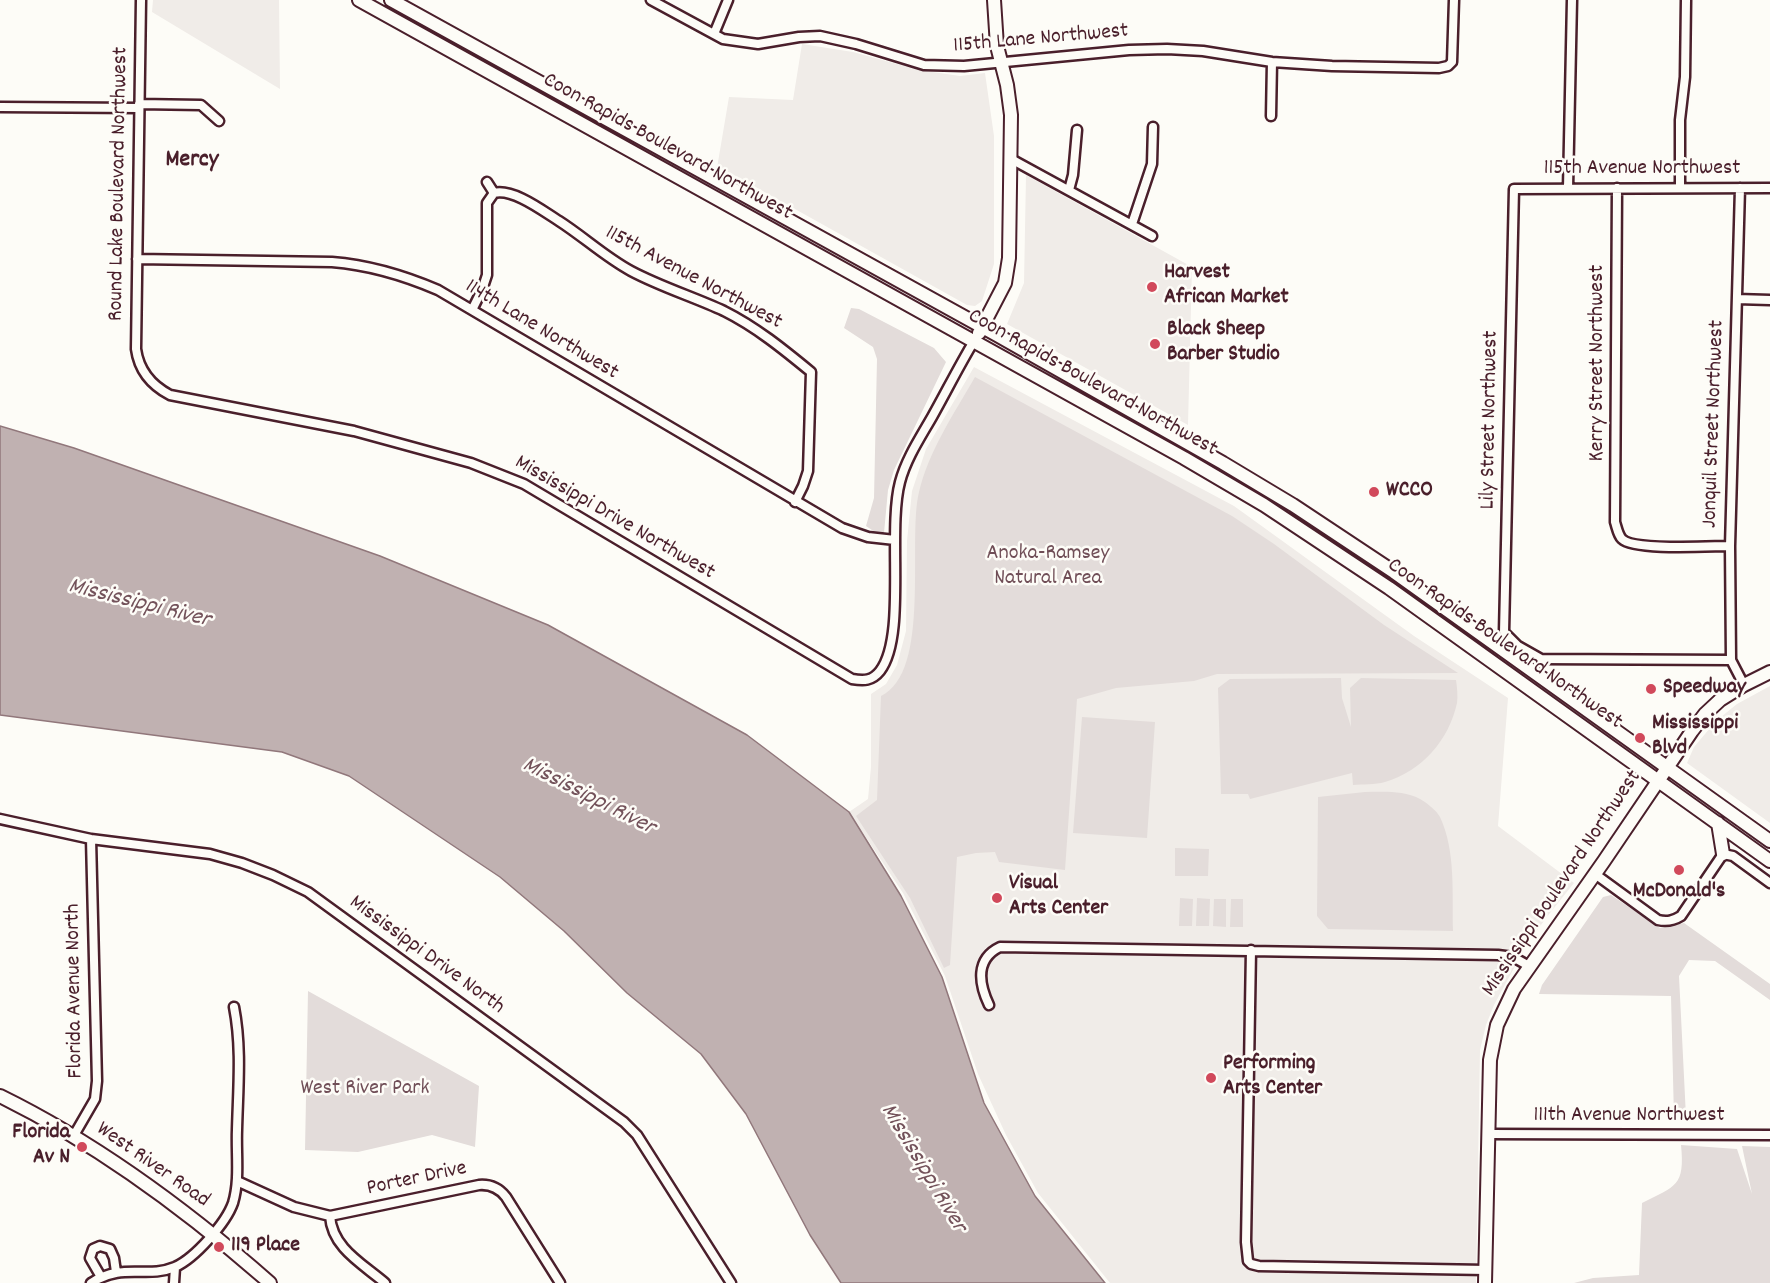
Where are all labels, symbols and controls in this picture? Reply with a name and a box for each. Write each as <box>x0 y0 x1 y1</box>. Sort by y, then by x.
street label: 115th Lane Northwest <box>952 19 1130 61</box>
street label: Round Lake Boulevard Northwest <box>104 47 136 321</box>
street label: Coon Rapids Boulevard Northwest <box>538 68 796 228</box>
district label: Mercy <box>166 148 218 176</box>
street label: 115th Avenue Northwest <box>1544 157 1740 183</box>
street label: 115th Avenue Northwest <box>600 221 786 337</box>
place label: Harvest African Market <box>1164 261 1288 312</box>
street label: Kerry Street Northwest <box>1586 265 1612 461</box>
street label: 114th Lane Northwest <box>459 275 623 387</box>
marker: Harvest African Market <box>1145 280 1159 294</box>
street label: Coon Rapids Boulevard Northwest <box>963 304 1221 464</box>
place label: Black Sheep Barber Studio <box>1167 318 1280 370</box>
street label: Jonquil Street Northwest <box>1698 319 1732 529</box>
street label: Lily Street Northwest <box>1476 330 1506 510</box>
marker: Black Sheep Barber Studio <box>1148 337 1162 351</box>
street label: Mississippi Drive Northwest <box>509 451 719 587</box>
place label: WCCO <box>1386 479 1433 505</box>
marker: WCCO <box>1367 485 1381 499</box>
park label: Anoka-Ramsey Natural Area <box>987 542 1109 594</box>
street label: Coon Rapids Boulevard Northwest <box>1381 554 1627 736</box>
water label: Mississippi River <box>65 573 213 637</box>
place label: Speedway <box>1663 676 1746 702</box>
marker: Speedway <box>1644 682 1658 696</box>
place label: Mississippi Blvd <box>1652 712 1738 764</box>
marker: Mississippi Blvd <box>1633 731 1647 745</box>
water label: Mississippi River <box>517 752 659 844</box>
street label: Mississippi Boulevard Northwest <box>1477 766 1649 1002</box>
marker: McDonald's <box>1672 863 1686 877</box>
place label: Visual Arts Center <box>1009 872 1108 924</box>
place label: McDonald's <box>1633 880 1725 906</box>
street label: Mississippi Drive North <box>343 891 509 1021</box>
marker: Visual Arts Center <box>990 891 1004 905</box>
street label: Florida Avenue North <box>61 903 91 1079</box>
place label: Performing Arts Center <box>1223 1052 1322 1104</box>
marker: Performing Arts Center <box>1204 1071 1218 1085</box>
park label: West River Park <box>300 1077 430 1103</box>
water label: Mississippi River <box>872 1099 972 1239</box>
street label: 111th Avenue Northwest <box>1533 1104 1725 1130</box>
street label: West River Road <box>90 1117 214 1215</box>
place label: Florida Av N <box>12 1121 70 1172</box>
marker: Florida Av N <box>75 1140 89 1154</box>
street label: Porter Drive <box>365 1157 469 1203</box>
place label: 119 Place <box>231 1234 300 1260</box>
marker: 119 Place <box>212 1240 226 1254</box>

